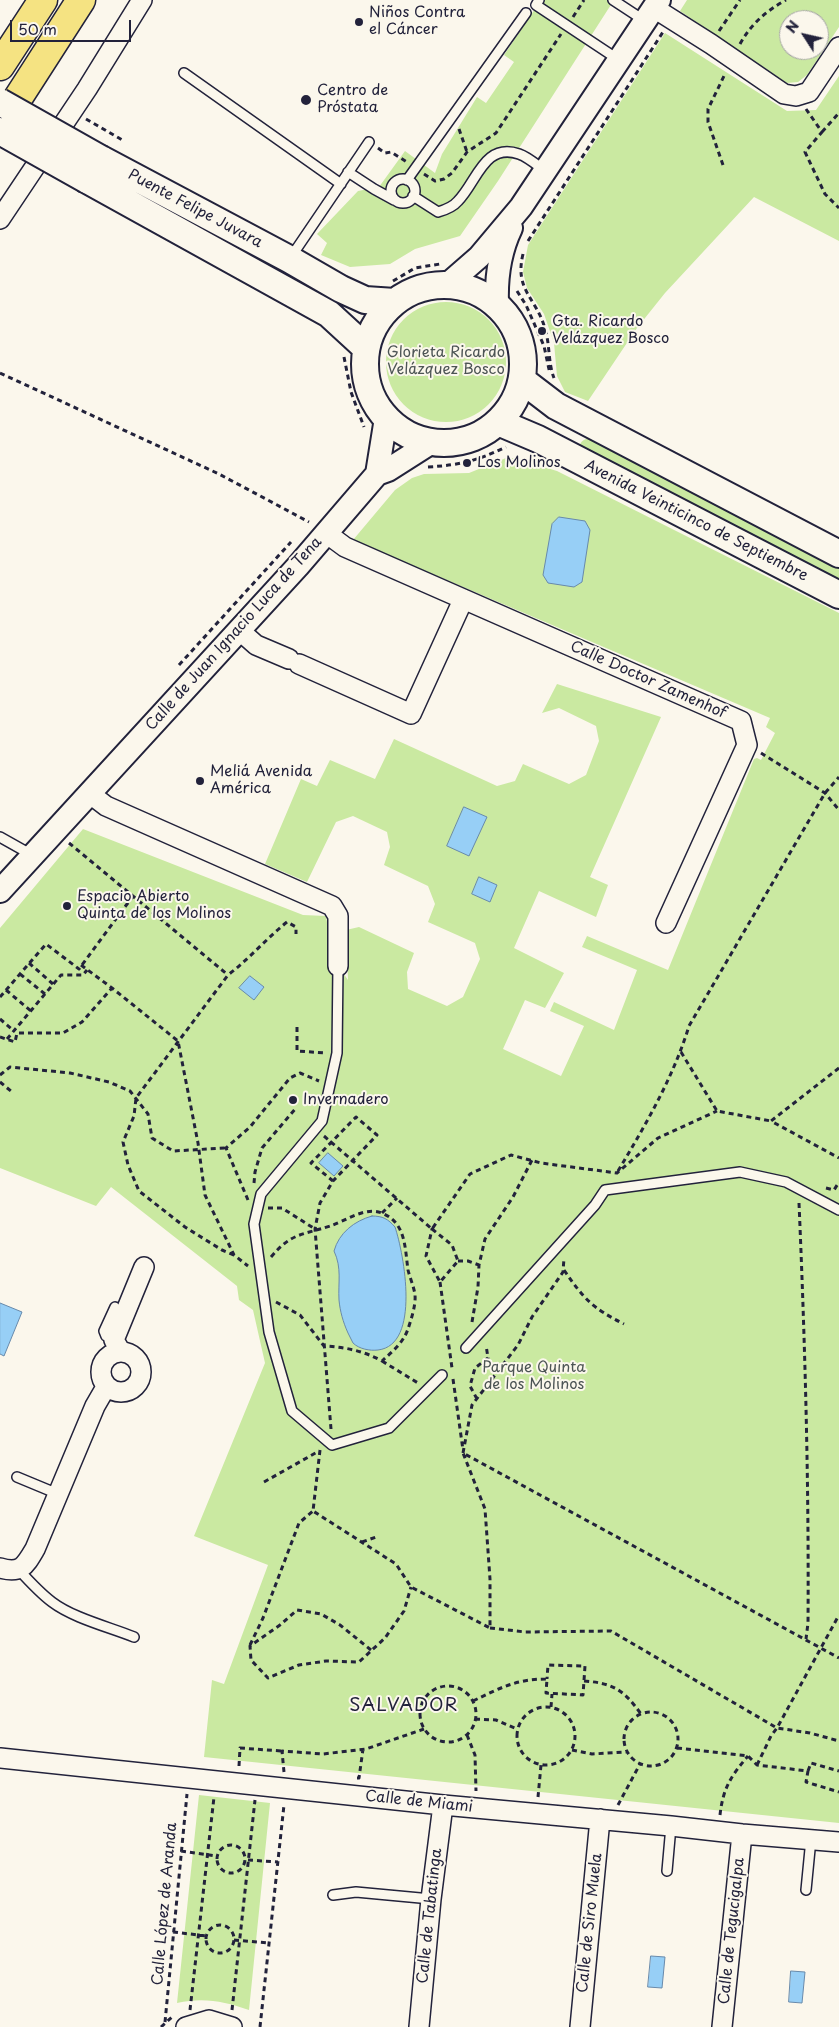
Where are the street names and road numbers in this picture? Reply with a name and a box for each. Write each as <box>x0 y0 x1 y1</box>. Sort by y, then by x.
street label: Puente Felipe Juvara <box>125 166 265 252</box>
street label: Avenida Veinticinco de Septiembre <box>581 457 811 585</box>
street label: Calle de Juan Ignacio Luca de Tena <box>142 533 326 735</box>
street label: Calle Doctor Zamenhof <box>567 637 729 723</box>
street label: Calle de Miami <box>364 1787 474 1817</box>
street label: Calle López de Aranda <box>149 1822 181 1986</box>
street label: Calle de Tabatinga <box>414 1847 446 1985</box>
street label: Calle de Siro Muela <box>574 1852 606 1994</box>
street label: Calle de Tegucigalpa <box>715 1857 749 2005</box>

